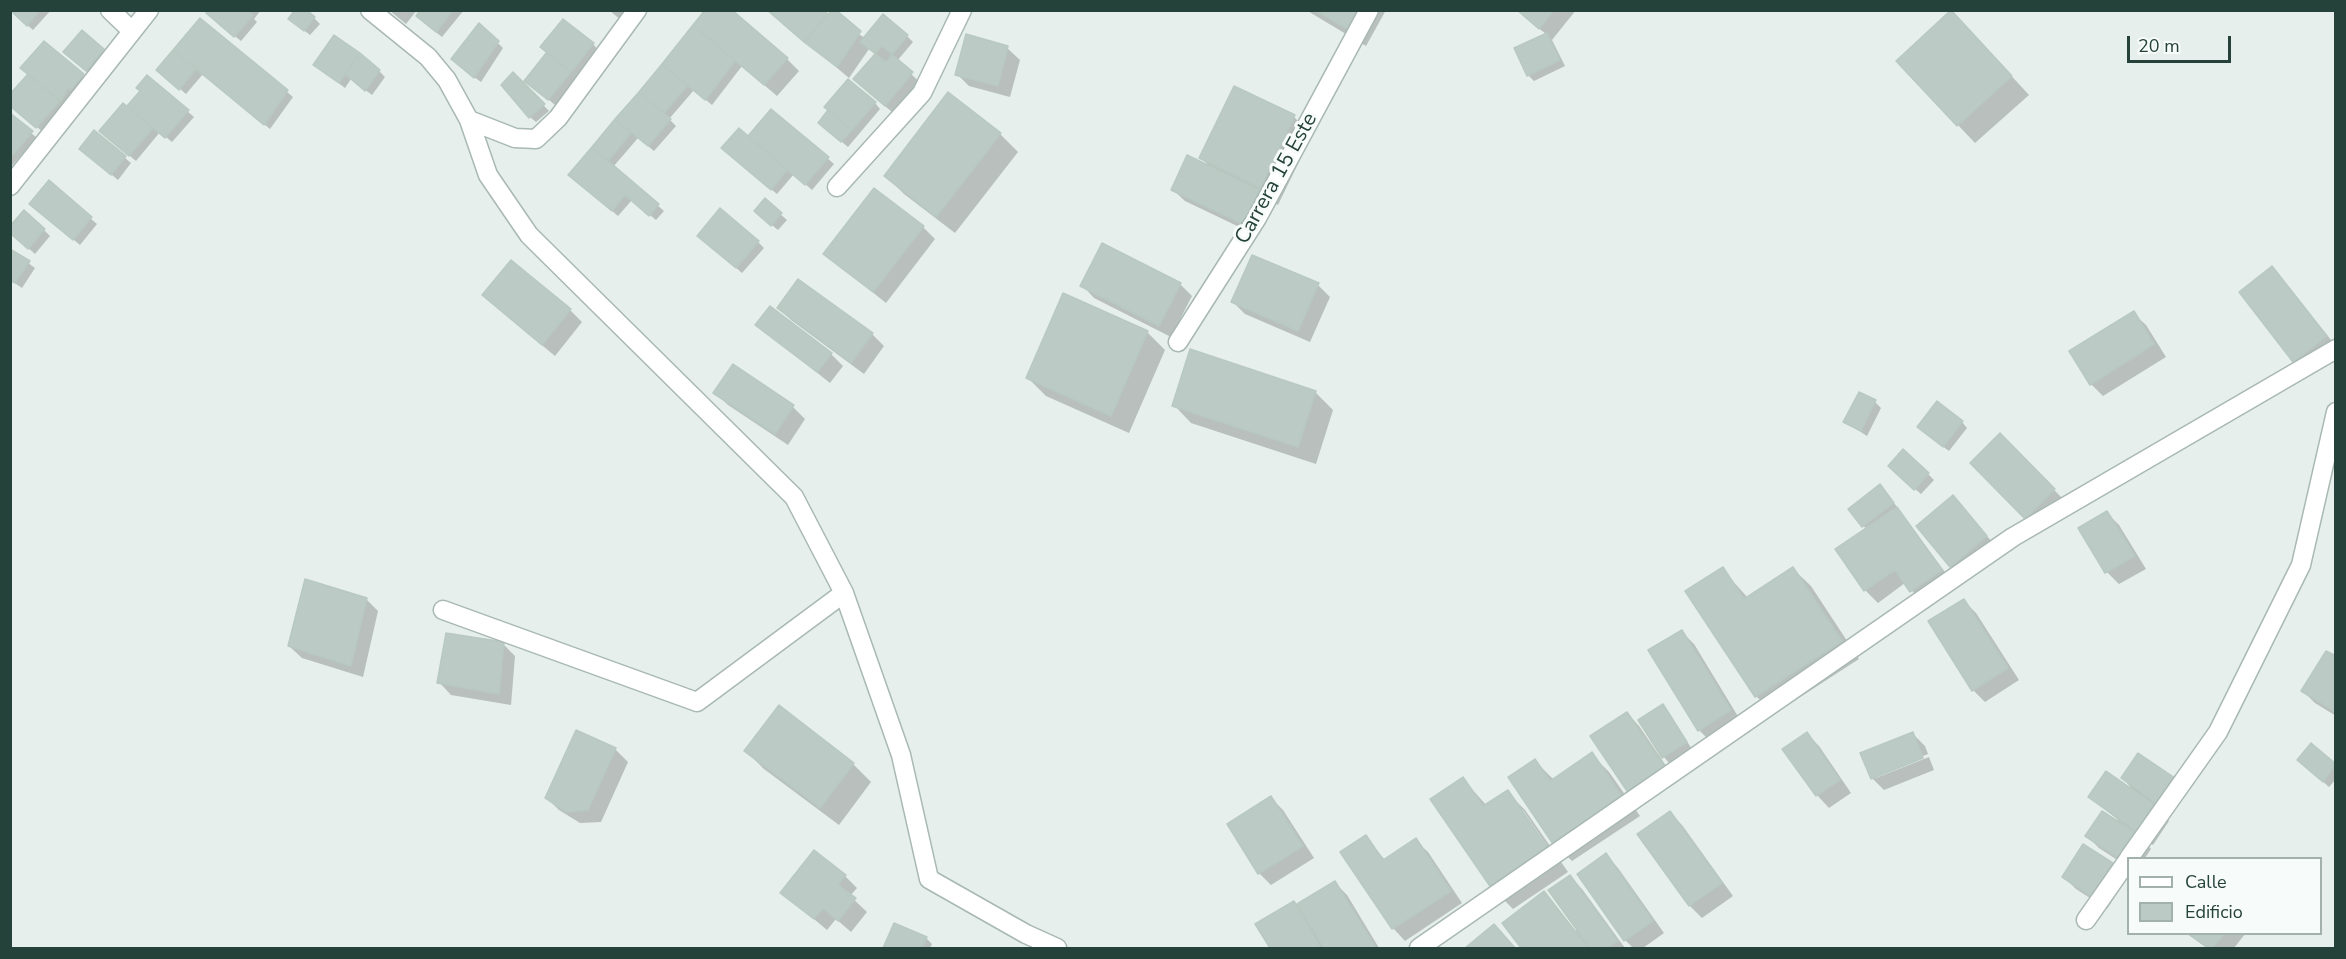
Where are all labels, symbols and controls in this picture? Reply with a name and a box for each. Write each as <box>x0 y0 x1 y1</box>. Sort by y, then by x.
scale bar <box>2130 24 2234 62</box>
text: 20 m <box>2138 34 2180 58</box>
street label: Carrera 15 Este <box>1231 109 1323 249</box>
legend <box>2127 857 2322 935</box>
text: Calle <box>2185 870 2227 894</box>
text: Edificio <box>2185 900 2243 924</box>

